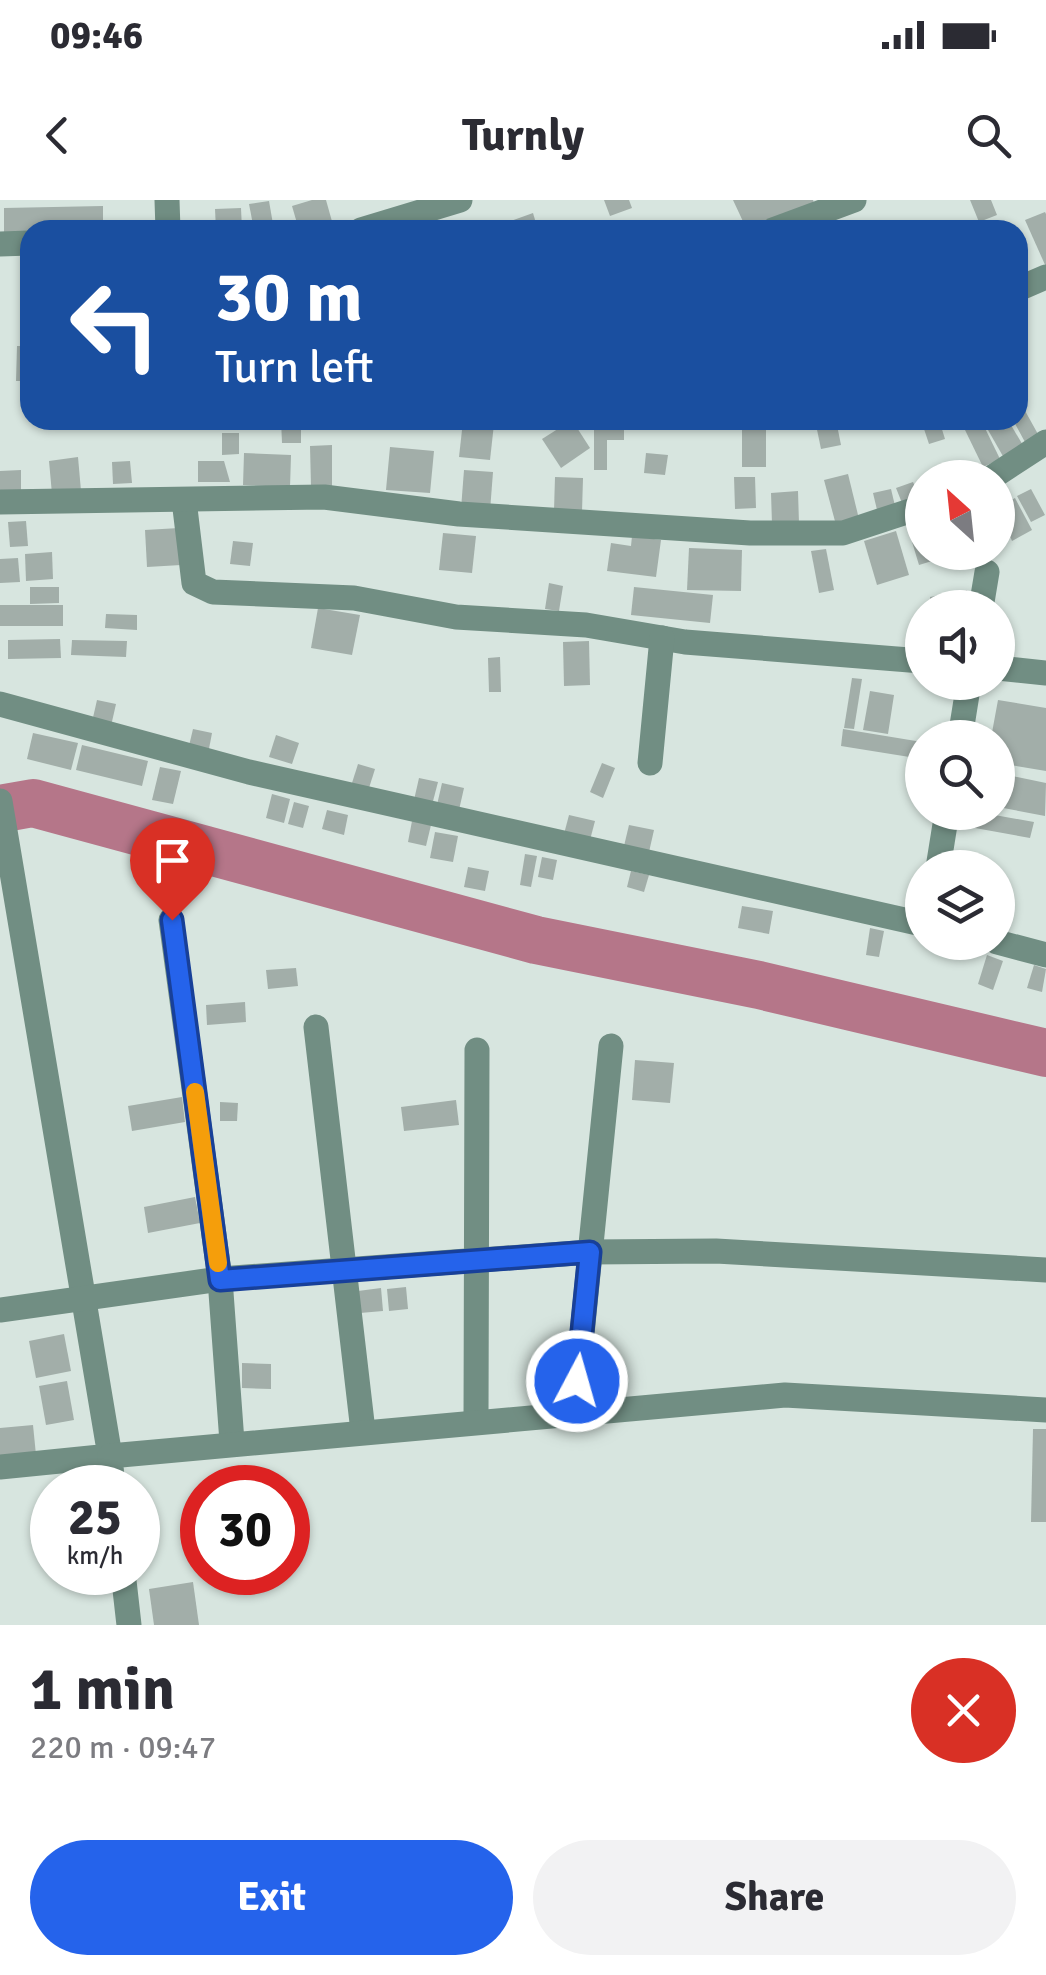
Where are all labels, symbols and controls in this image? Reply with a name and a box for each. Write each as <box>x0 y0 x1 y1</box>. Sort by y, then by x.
text: 09:46 <box>50 12 143 59</box>
icon: back <box>30 108 85 163</box>
text: Turnly <box>462 108 584 163</box>
icon: search <box>961 108 1016 163</box>
text: 30 m <box>215 254 363 340</box>
icon: left <box>50 260 180 390</box>
text: Turn left <box>215 340 374 395</box>
north arrow <box>905 460 1015 570</box>
map controls <box>905 460 1015 960</box>
button: sound <box>905 590 1015 700</box>
button: search <box>905 720 1015 830</box>
pin <box>130 818 215 921</box>
icon: arrive <box>145 833 200 888</box>
button: layers <box>905 850 1015 960</box>
position arrow <box>525 1329 629 1433</box>
speed limit sign: 30 <box>180 1465 310 1595</box>
text: 25 <box>68 1487 122 1549</box>
text: km/h <box>67 1540 123 1571</box>
text: 1 min <box>30 1653 175 1727</box>
button: close <box>911 1658 1016 1763</box>
text: 220 m · 09:47 <box>30 1728 216 1767</box>
button: Exit <box>30 1840 513 1955</box>
button: Share <box>533 1840 1016 1955</box>

